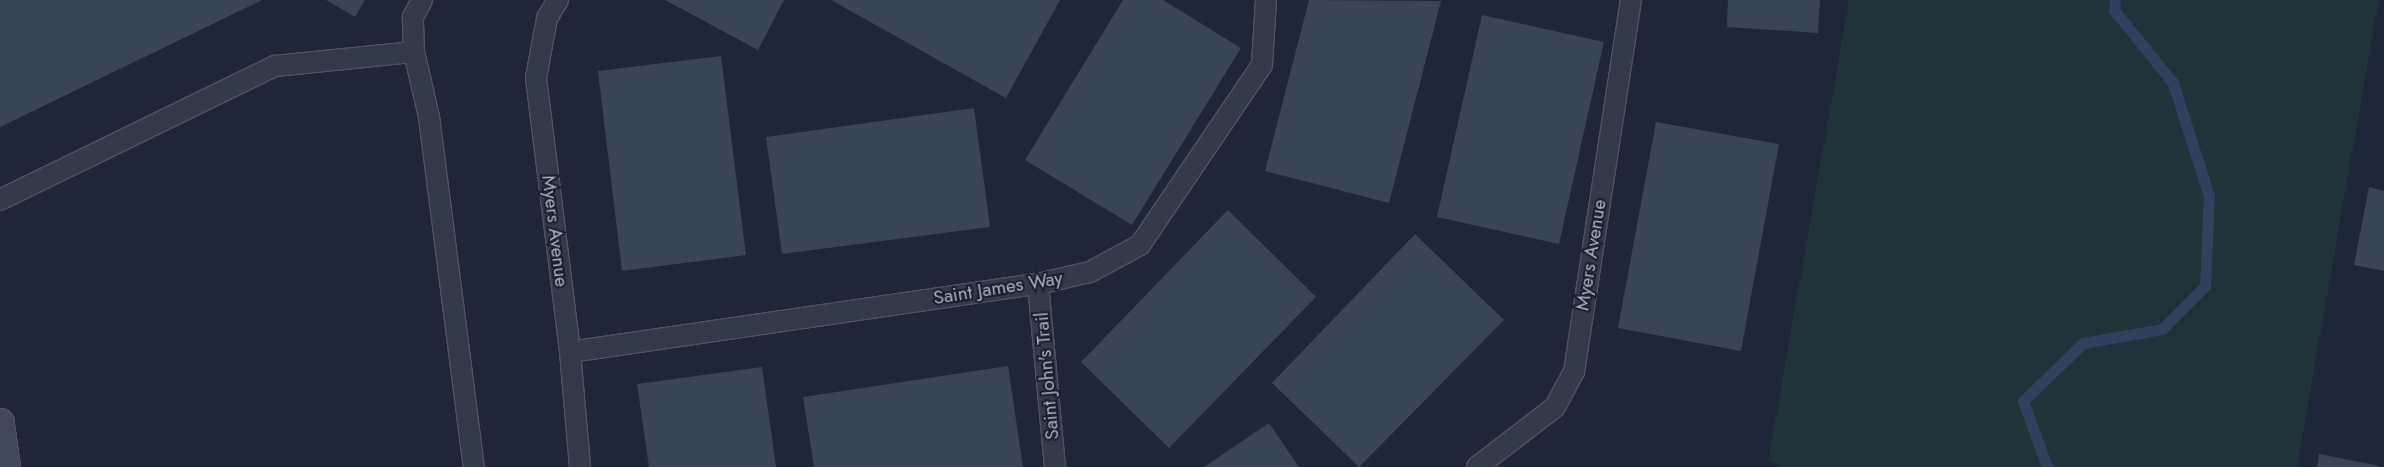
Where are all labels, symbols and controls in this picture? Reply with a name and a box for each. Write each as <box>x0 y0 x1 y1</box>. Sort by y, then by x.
street label: Myers Avenue <box>537 174 573 288</box>
street label: Myers Avenue <box>1571 198 1611 312</box>
street label: Saint James Way <box>932 267 1064 309</box>
street label: Saint John's Trail <box>1030 311 1064 441</box>

